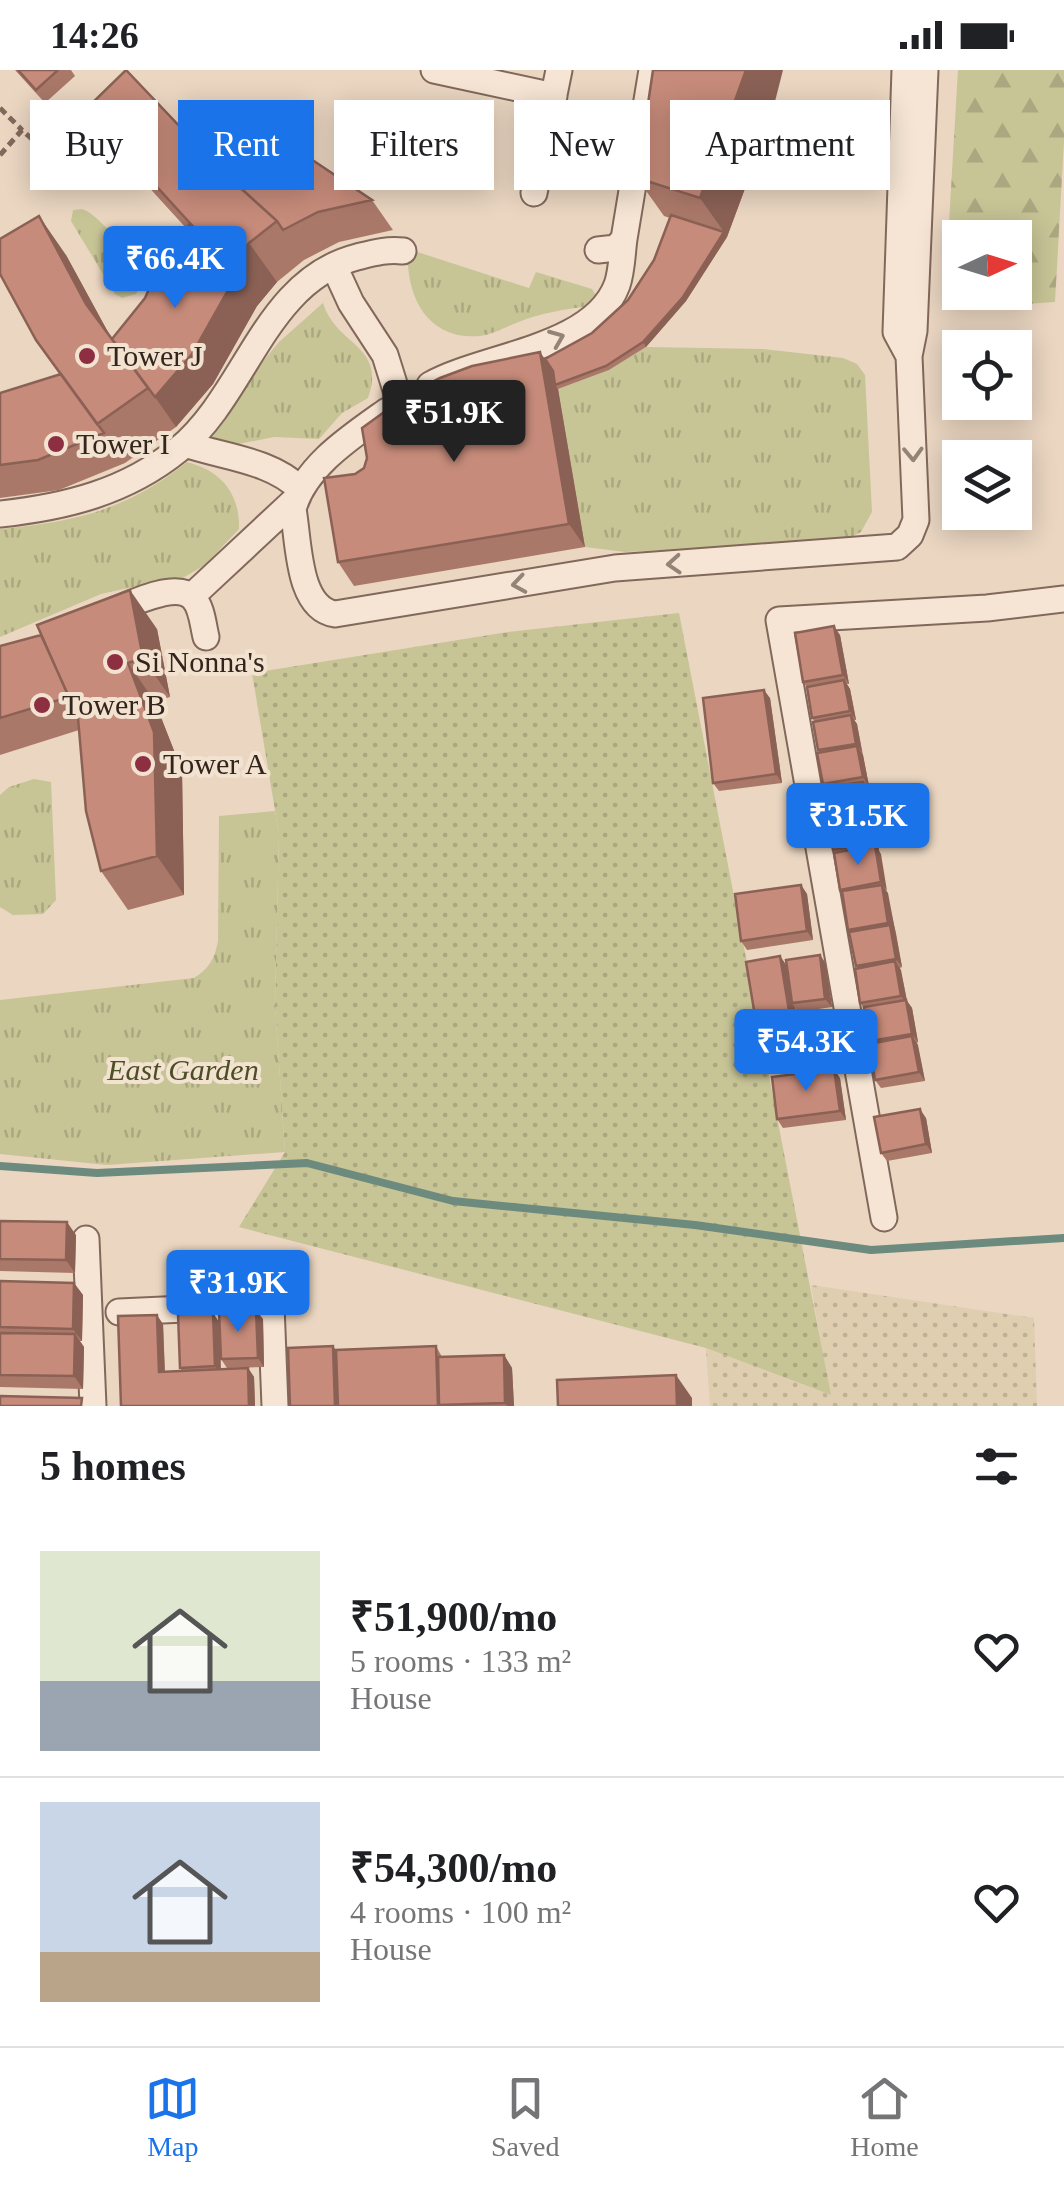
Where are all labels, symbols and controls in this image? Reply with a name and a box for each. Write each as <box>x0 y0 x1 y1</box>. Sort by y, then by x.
text: 14:26 <box>50 14 139 56</box>
chip: Buy <box>30 100 158 190</box>
chip: Rent <box>178 100 314 190</box>
chip: Filters <box>334 100 494 190</box>
chip: New <box>514 100 650 190</box>
chip: Apartment <box>670 100 890 190</box>
north arrow <box>942 220 1032 310</box>
map controls <box>942 220 1032 530</box>
pin: ₹66.4K <box>94 226 256 311</box>
text: ₹66.4K <box>125 240 225 276</box>
one-way arrow <box>547 329 565 349</box>
button: locate <box>942 330 1032 420</box>
place label: Tower J <box>107 339 203 372</box>
marker: Tower J <box>76 345 98 367</box>
pin: ₹51.9K <box>373 380 535 465</box>
text: ₹51.9K <box>404 394 504 430</box>
place label: Tower I <box>76 427 170 460</box>
marker: Tower I <box>45 433 67 455</box>
button: layers <box>942 440 1032 530</box>
one-way arrow <box>903 446 924 462</box>
one-way arrow <box>665 553 681 574</box>
one-way arrow <box>510 573 527 594</box>
place label: Si Nonna's <box>135 645 265 678</box>
marker: Si Nonna's <box>104 651 126 673</box>
place label: Tower B <box>62 688 166 721</box>
marker: Tower B <box>31 694 53 716</box>
place label: Tower A <box>163 747 267 780</box>
marker: Tower A <box>132 753 154 775</box>
pin: ₹31.5K <box>777 783 939 868</box>
text: ₹31.5K <box>808 797 908 833</box>
pin: ₹54.3K <box>725 1009 887 1094</box>
text: ₹54.3K <box>756 1023 856 1059</box>
park label: East Garden <box>106 1053 259 1086</box>
pin: ₹31.9K <box>157 1250 319 1335</box>
text: ₹31.9K <box>188 1264 288 1300</box>
icon: filters <box>969 1439 1024 1494</box>
text: 5 homes <box>40 1443 186 1489</box>
icon: home <box>120 1591 240 1711</box>
text: ₹51,900/mo <box>350 1594 557 1640</box>
icon: heart <box>969 1624 1024 1679</box>
text: 5 rooms · 133 m² <box>350 1643 571 1679</box>
text: House <box>350 1680 432 1716</box>
icon: home <box>120 1842 240 1962</box>
text: ₹54,300/mo <box>350 1845 557 1891</box>
icon: heart <box>969 1875 1024 1930</box>
text: 4 rooms · 100 m² <box>350 1894 571 1930</box>
text: House <box>350 1931 432 1967</box>
tab: Map <box>145 2071 200 2163</box>
tab: Saved <box>491 2071 559 2163</box>
tab: Home <box>850 2071 919 2163</box>

